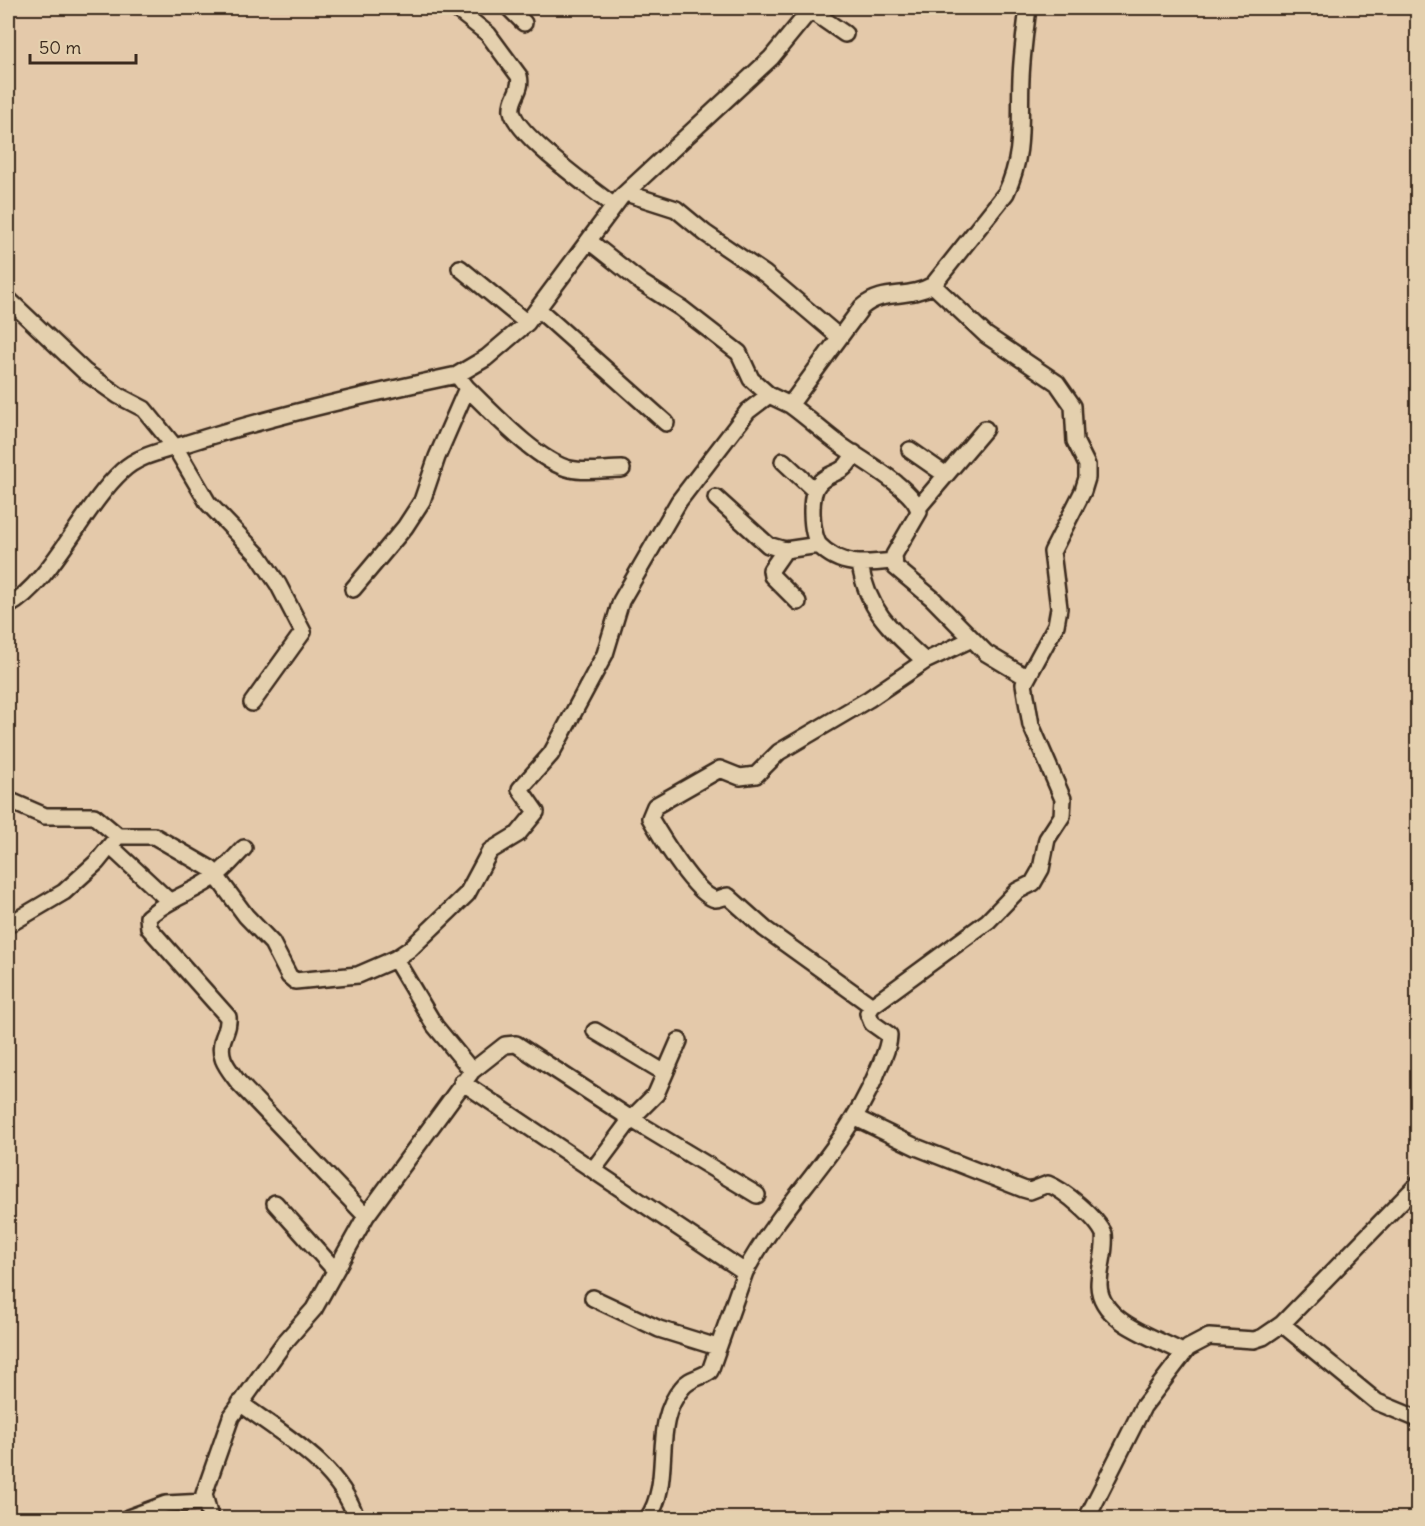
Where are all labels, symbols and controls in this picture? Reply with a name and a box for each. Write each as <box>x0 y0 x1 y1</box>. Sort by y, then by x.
scale bar <box>30 27 136 65</box>
text: 50 m <box>39 36 81 59</box>

